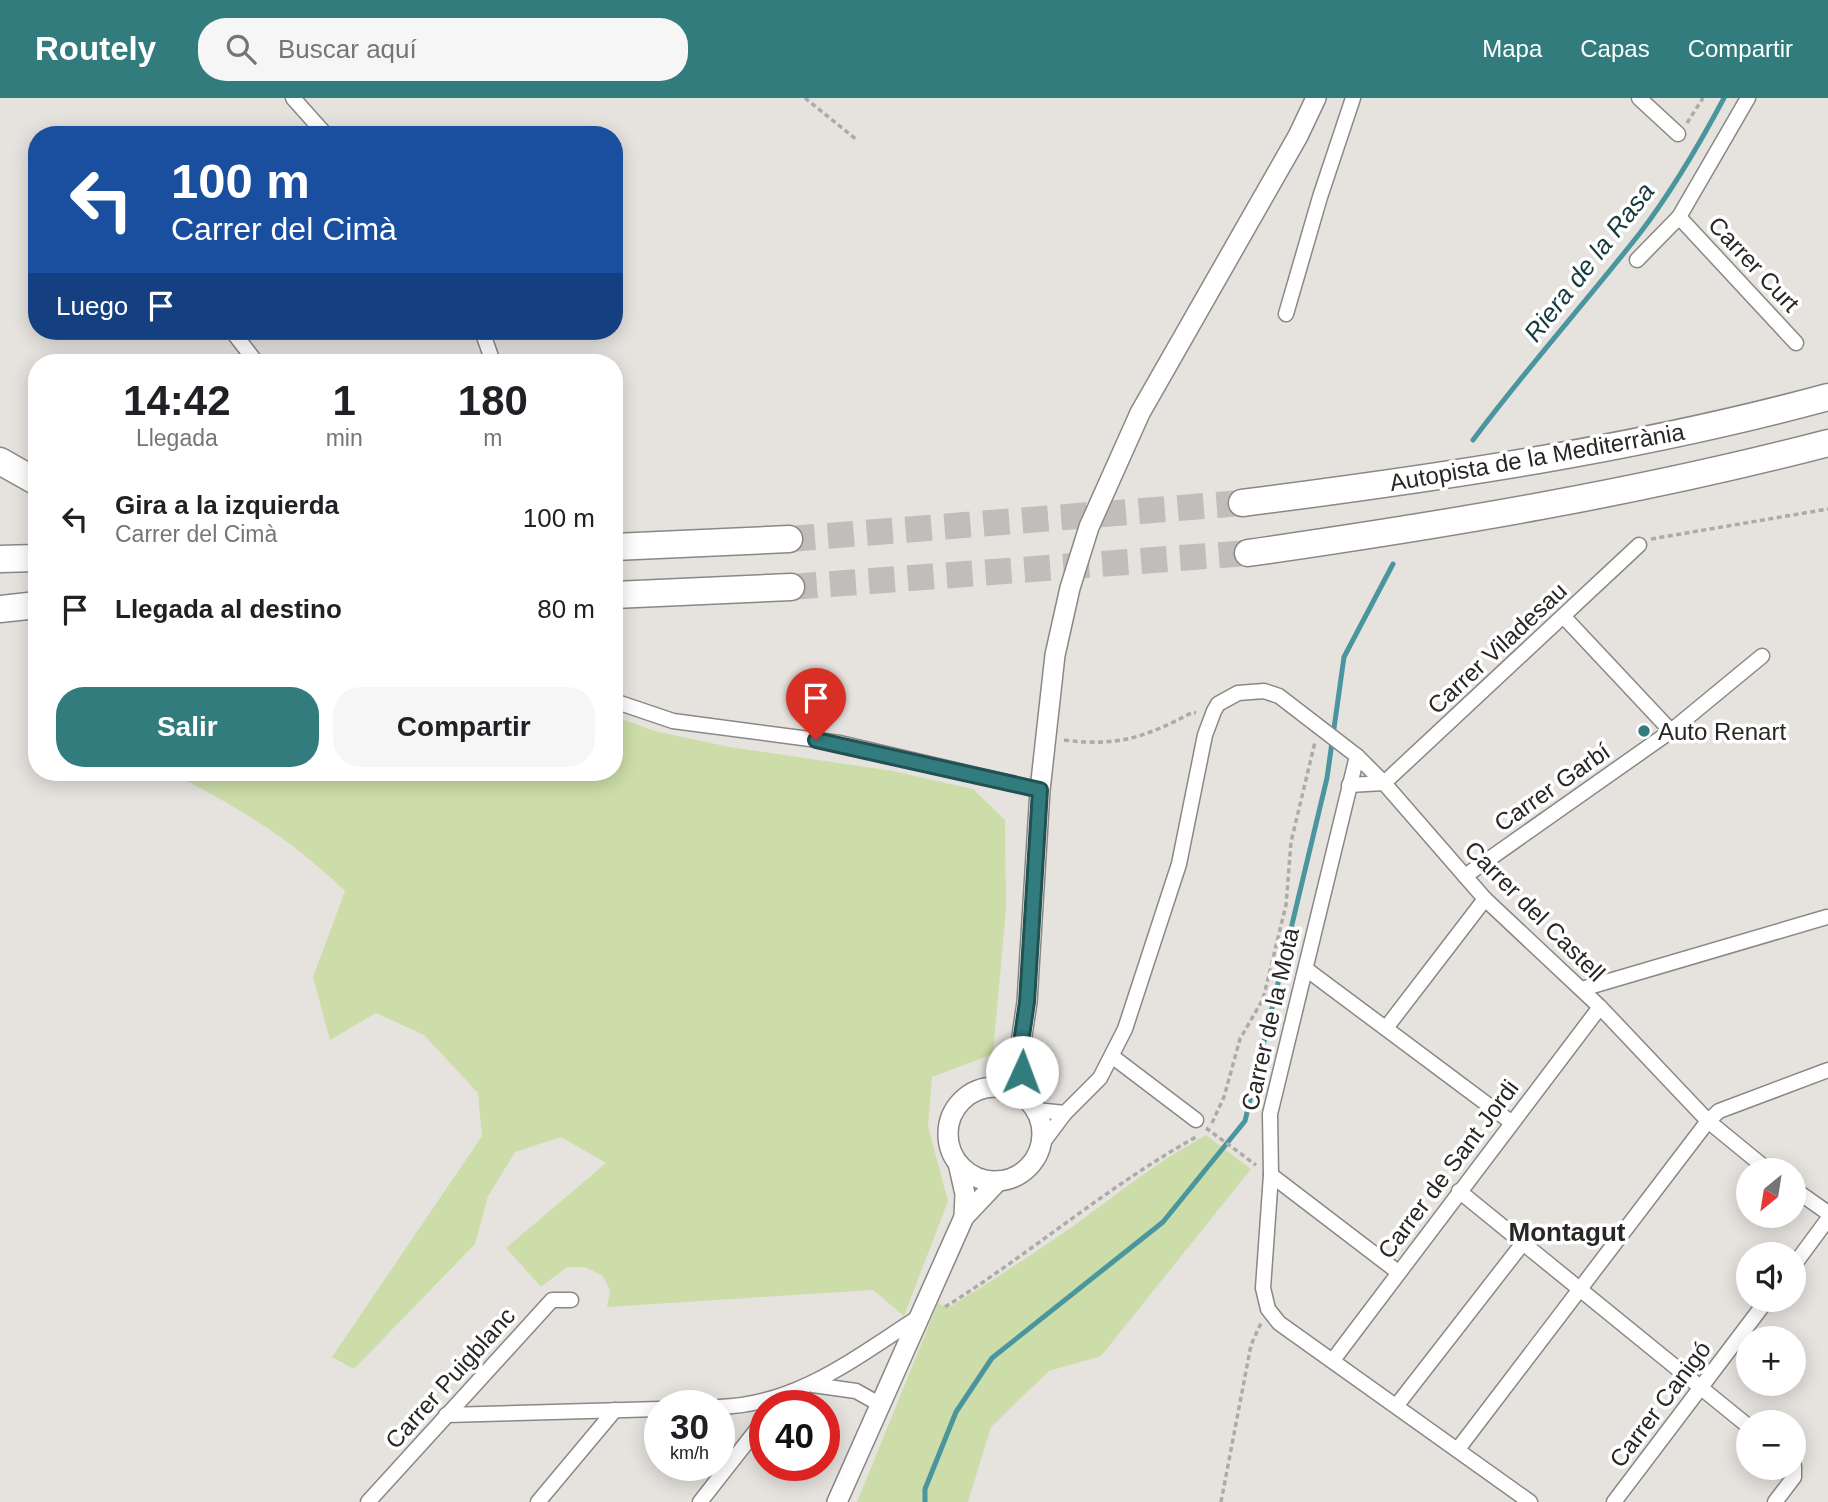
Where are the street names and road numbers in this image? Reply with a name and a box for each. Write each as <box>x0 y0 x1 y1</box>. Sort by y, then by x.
street label: Carrer Curt <box>1703 211 1805 317</box>
street label: Autopista de la Mediterrània <box>1388 418 1687 496</box>
street label: Carrer Viladesau <box>1422 577 1572 719</box>
street label: Carrer Garbí <box>1489 737 1615 837</box>
street label: Carrer del Castell <box>1459 835 1611 987</box>
street label: Carrer de la Mota <box>1236 924 1304 1113</box>
street label: Carrer de Sant Jordi <box>1372 1075 1524 1263</box>
street label: Carrer Puigblanc <box>380 1302 520 1454</box>
street label: Carrer Canigó <box>1604 1336 1716 1472</box>

